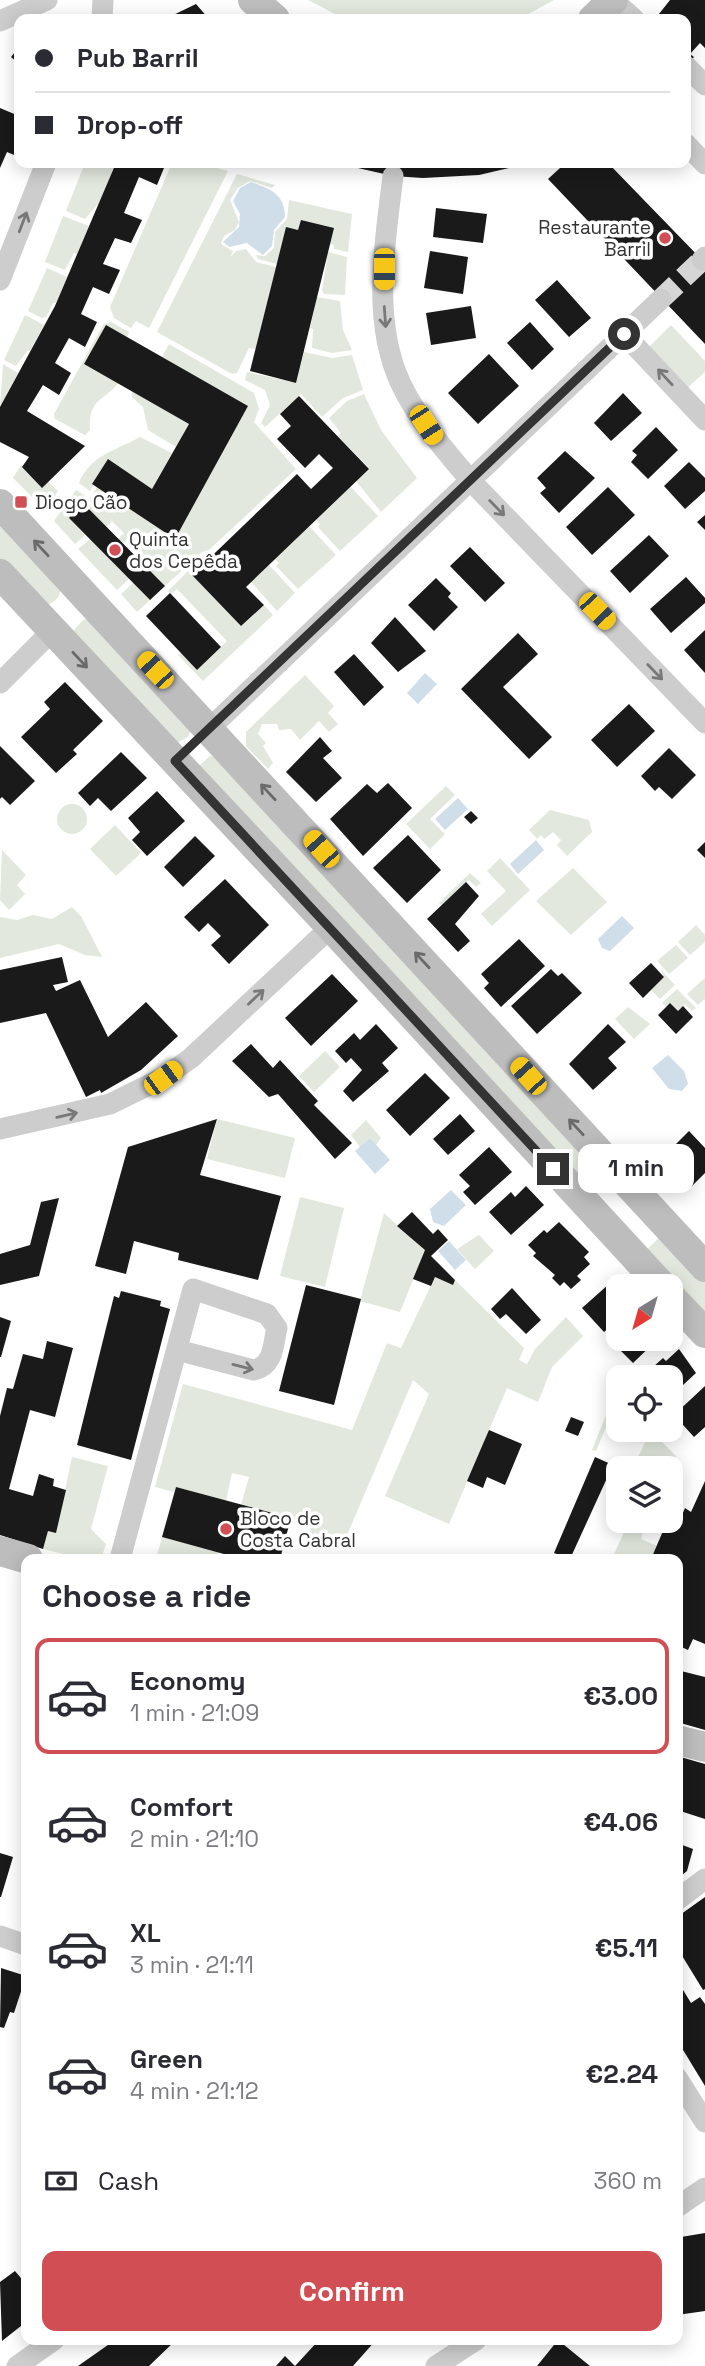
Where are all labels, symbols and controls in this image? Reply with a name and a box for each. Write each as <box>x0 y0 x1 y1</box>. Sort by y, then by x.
text: Pub Barril <box>77 41 199 75</box>
text: Drop-off <box>77 108 183 142</box>
one-way arrow <box>17 211 30 233</box>
place label: Restaurante Barril <box>538 215 651 262</box>
marker: Restaurante Barril <box>657 230 673 246</box>
car <box>374 248 395 290</box>
one-way arrow <box>379 305 392 328</box>
route start <box>608 318 640 350</box>
one-way arrow <box>656 369 673 386</box>
car <box>406 402 447 448</box>
place label: Diogo Cão <box>35 490 127 515</box>
marker: Diogo Cão <box>13 494 29 510</box>
one-way arrow <box>489 500 506 517</box>
place label: Quinta dos Cepêda <box>129 527 238 574</box>
one-way arrow <box>32 540 49 557</box>
marker: Quinta dos Cepêda <box>107 542 123 558</box>
car <box>575 589 620 633</box>
car <box>133 647 178 693</box>
one-way arrow <box>71 651 88 668</box>
one-way arrow <box>647 663 664 680</box>
one-way arrow <box>260 783 276 801</box>
car <box>300 826 343 872</box>
one-way arrow <box>414 951 430 969</box>
one-way arrow <box>247 988 264 1005</box>
car <box>507 1053 550 1099</box>
car <box>140 1057 187 1099</box>
one-way arrow <box>55 1108 78 1121</box>
one-way arrow <box>567 1119 584 1136</box>
callout: 1 min <box>578 1144 693 1194</box>
route end <box>537 1153 569 1185</box>
text: 1 min <box>608 1153 664 1183</box>
north arrow <box>606 1274 682 1351</box>
map controls <box>606 1274 683 1533</box>
one-way arrow <box>231 1361 254 1374</box>
button: locate <box>606 1365 683 1442</box>
button: layers <box>606 1456 683 1533</box>
place label: Bloco de Costa Cabral <box>240 1506 356 1553</box>
marker: Bloco de Costa Cabral <box>218 1521 234 1537</box>
text: Choose a ride <box>42 1576 252 1616</box>
text: Economy <box>130 1664 246 1698</box>
icon: car <box>46 1665 109 1728</box>
text: €3.00 <box>583 1679 658 1713</box>
text: 1 min · 21:09 <box>130 1698 259 1728</box>
text: Comfort <box>130 1790 233 1824</box>
icon: car <box>46 1791 109 1854</box>
text: €4.06 <box>583 1805 658 1839</box>
text: 2 min · 21:10 <box>130 1824 259 1854</box>
text: XL <box>130 1916 161 1950</box>
icon: car <box>46 1917 109 1980</box>
text: €5.11 <box>595 1931 658 1965</box>
text: 3 min · 21:11 <box>130 1950 254 1980</box>
text: Green <box>130 2042 203 2076</box>
icon: car <box>46 2043 109 2106</box>
text: €2.24 <box>586 2057 658 2091</box>
text: 4 min · 21:12 <box>130 2076 259 2106</box>
icon: cash <box>42 2162 80 2200</box>
text: Cash <box>98 2164 159 2198</box>
text: 360 m <box>594 2166 662 2196</box>
button: Confirm <box>42 2251 662 2331</box>

